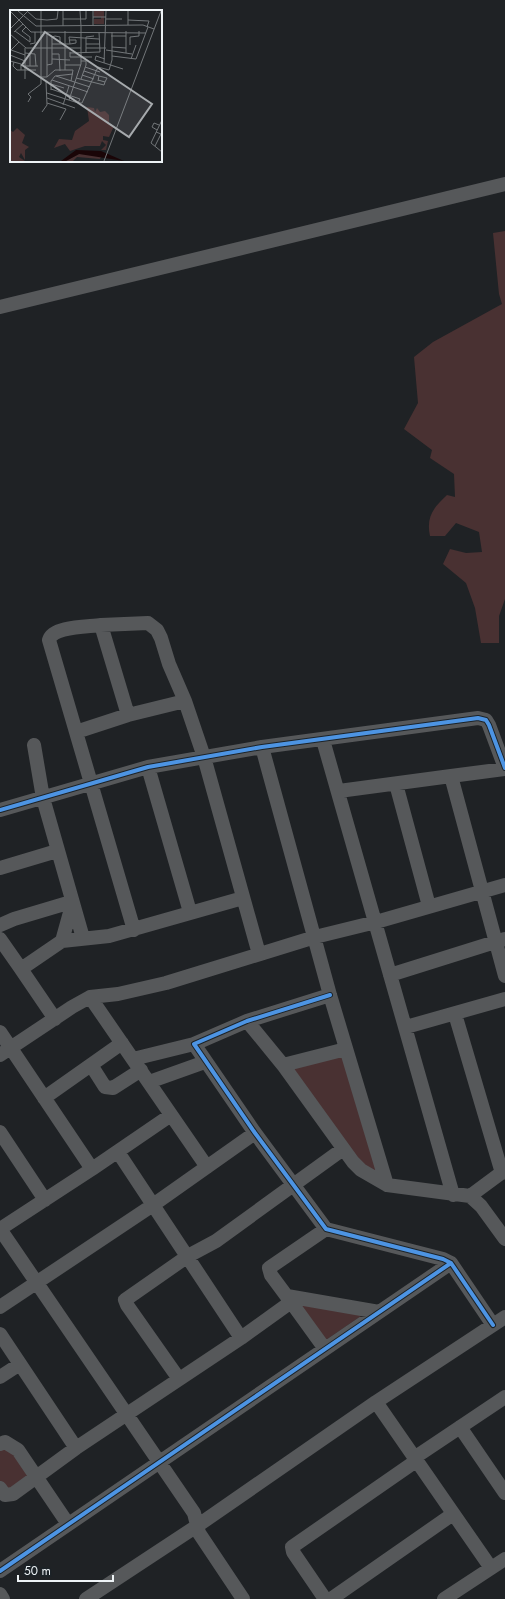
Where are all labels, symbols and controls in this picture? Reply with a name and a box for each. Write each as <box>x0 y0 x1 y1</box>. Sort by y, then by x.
inset map <box>10 10 162 162</box>
scale bar <box>18 1557 113 1583</box>
text: 50 m <box>24 1562 51 1580</box>

